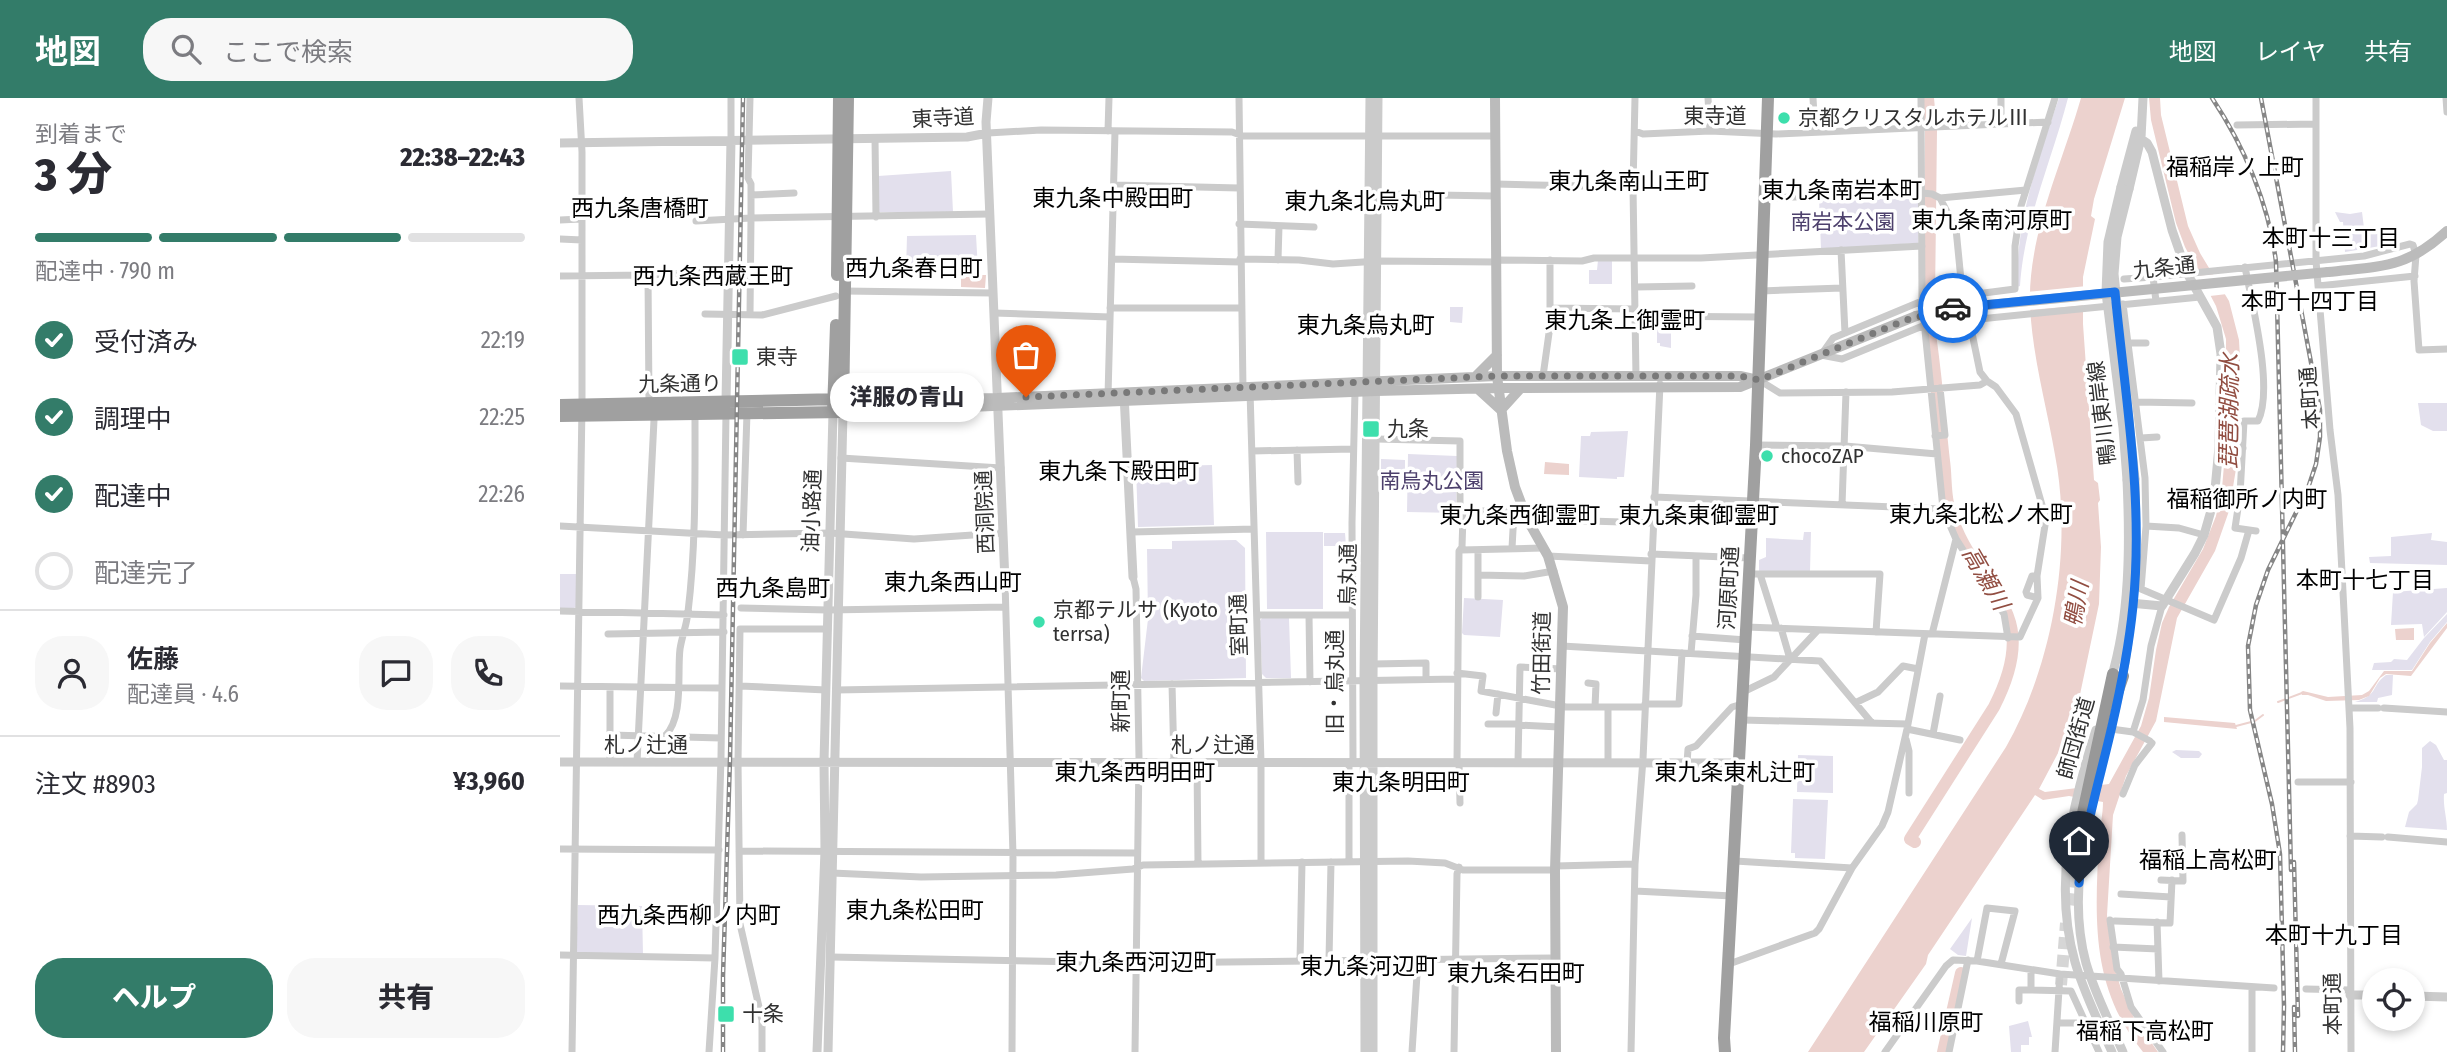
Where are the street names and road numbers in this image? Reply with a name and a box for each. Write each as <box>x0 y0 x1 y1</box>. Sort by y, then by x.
street label: 東寺道 <box>911 103 975 133</box>
street label: 東寺道 <box>1684 103 1747 129</box>
street label: 九条通 <box>2131 252 2197 284</box>
street label: 鴨川東岸線 <box>2083 359 2121 467</box>
street label: 本町通 <box>2295 366 2325 430</box>
street label: 九条通り <box>638 370 722 398</box>
street label: 油小路通 <box>798 469 826 553</box>
street label: 西洞院通 <box>971 470 999 554</box>
street label: 烏丸通 <box>1334 543 1362 607</box>
street label: 河原町通 <box>1714 545 1744 631</box>
street label: 室町通 <box>1225 593 1253 657</box>
street label: 竹田街道 <box>1528 611 1556 695</box>
street label: 旧・烏丸通 <box>1322 630 1348 735</box>
street label: 新町通 <box>1108 670 1134 733</box>
street label: 師団街道 <box>2052 694 2100 782</box>
street label: 札ノ辻通 <box>604 732 688 758</box>
street label: 札ノ辻通 <box>1171 732 1255 758</box>
street label: 本町通 <box>2319 972 2347 1036</box>

